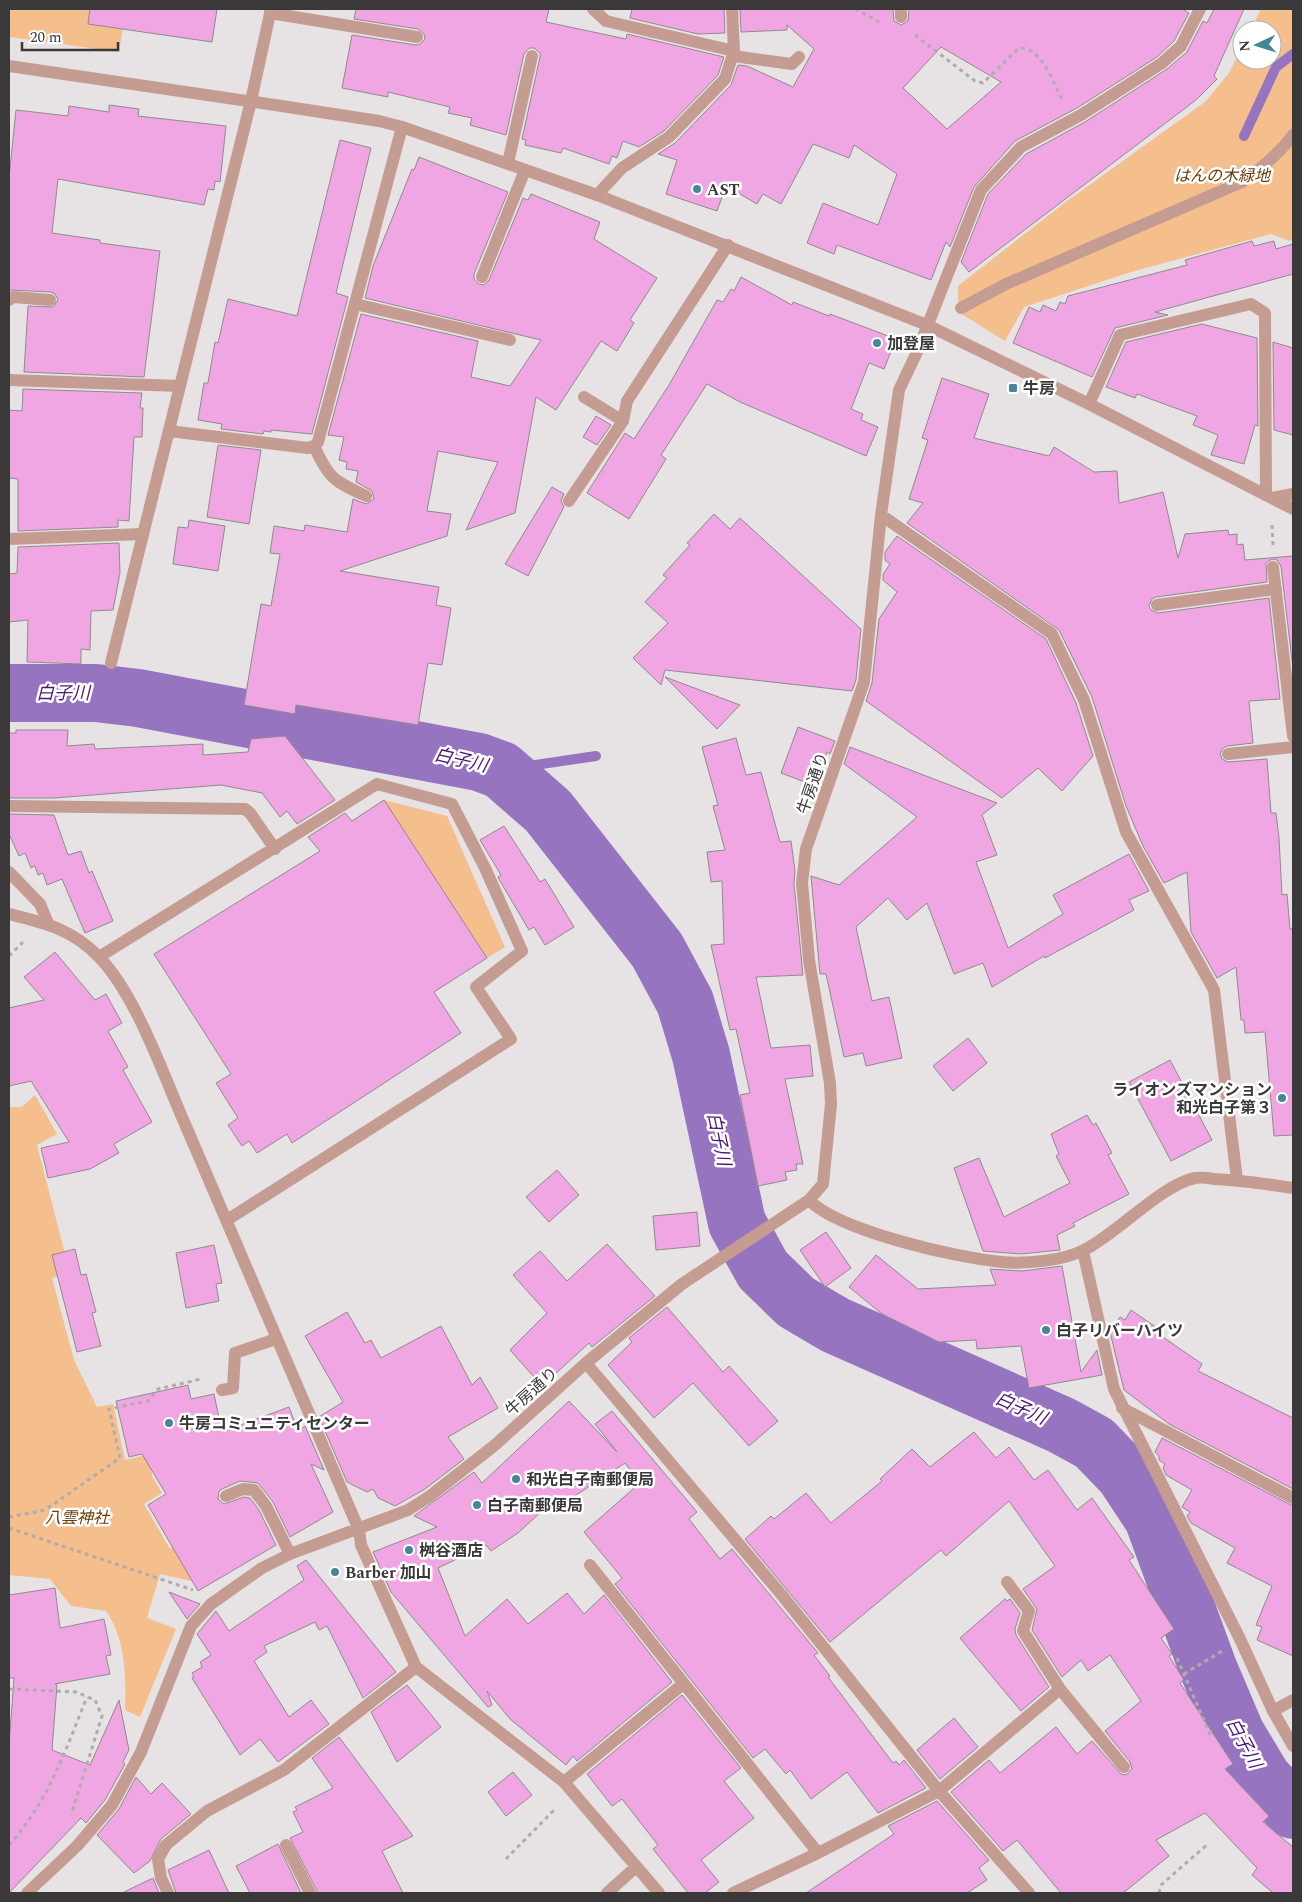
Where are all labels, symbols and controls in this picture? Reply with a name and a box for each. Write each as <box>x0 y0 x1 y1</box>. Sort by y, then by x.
scale bar <box>22 20 119 52</box>
north arrow <box>1232 20 1282 70</box>
text: 20 m <box>30 26 62 49</box>
text: N <box>1234 39 1255 52</box>
park label: はんの木緑地 <box>1174 164 1272 188</box>
place label: AST <box>707 178 740 202</box>
marker: AST <box>691 183 703 195</box>
place label: 加登屋 <box>887 332 935 356</box>
marker: 加登屋 <box>871 337 883 349</box>
place label: 牛房 <box>1023 377 1055 401</box>
marker: 牛房 <box>1007 382 1019 394</box>
water label: 白子川 <box>36 680 92 707</box>
water label: 白子川 <box>432 741 492 780</box>
street label: 牛房通り <box>791 749 835 817</box>
place label: ライオンズマンション 和光白子第３ <box>1112 1078 1272 1120</box>
marker: ライオンズマンション 和光白子第３ <box>1276 1092 1288 1104</box>
water label: 白子川 <box>700 1110 738 1170</box>
place label: 白子リバーハイツ <box>1056 1319 1183 1343</box>
marker: 白子リバーハイツ <box>1040 1324 1052 1336</box>
street label: 牛房通り <box>500 1361 563 1422</box>
water label: 白子川 <box>991 1385 1053 1433</box>
place label: 牛房コミュニティセンター <box>179 1412 370 1436</box>
marker: 牛房コミュニティセンター <box>163 1417 175 1429</box>
place label: 和光白子南郵便局 <box>526 1468 654 1492</box>
marker: 和光白子南郵便局 <box>510 1473 522 1485</box>
place label: 白子南郵便局 <box>487 1494 583 1518</box>
marker: 白子南郵便局 <box>471 1499 483 1511</box>
park label: 八雲神社 <box>45 1506 111 1530</box>
place label: 桝谷酒店 <box>419 1539 483 1563</box>
marker: 桝谷酒店 <box>403 1544 415 1556</box>
place label: Barber 加山 <box>345 1561 432 1585</box>
marker: Barber 加山 <box>329 1566 341 1578</box>
water label: 白子川 <box>1219 1713 1269 1775</box>

